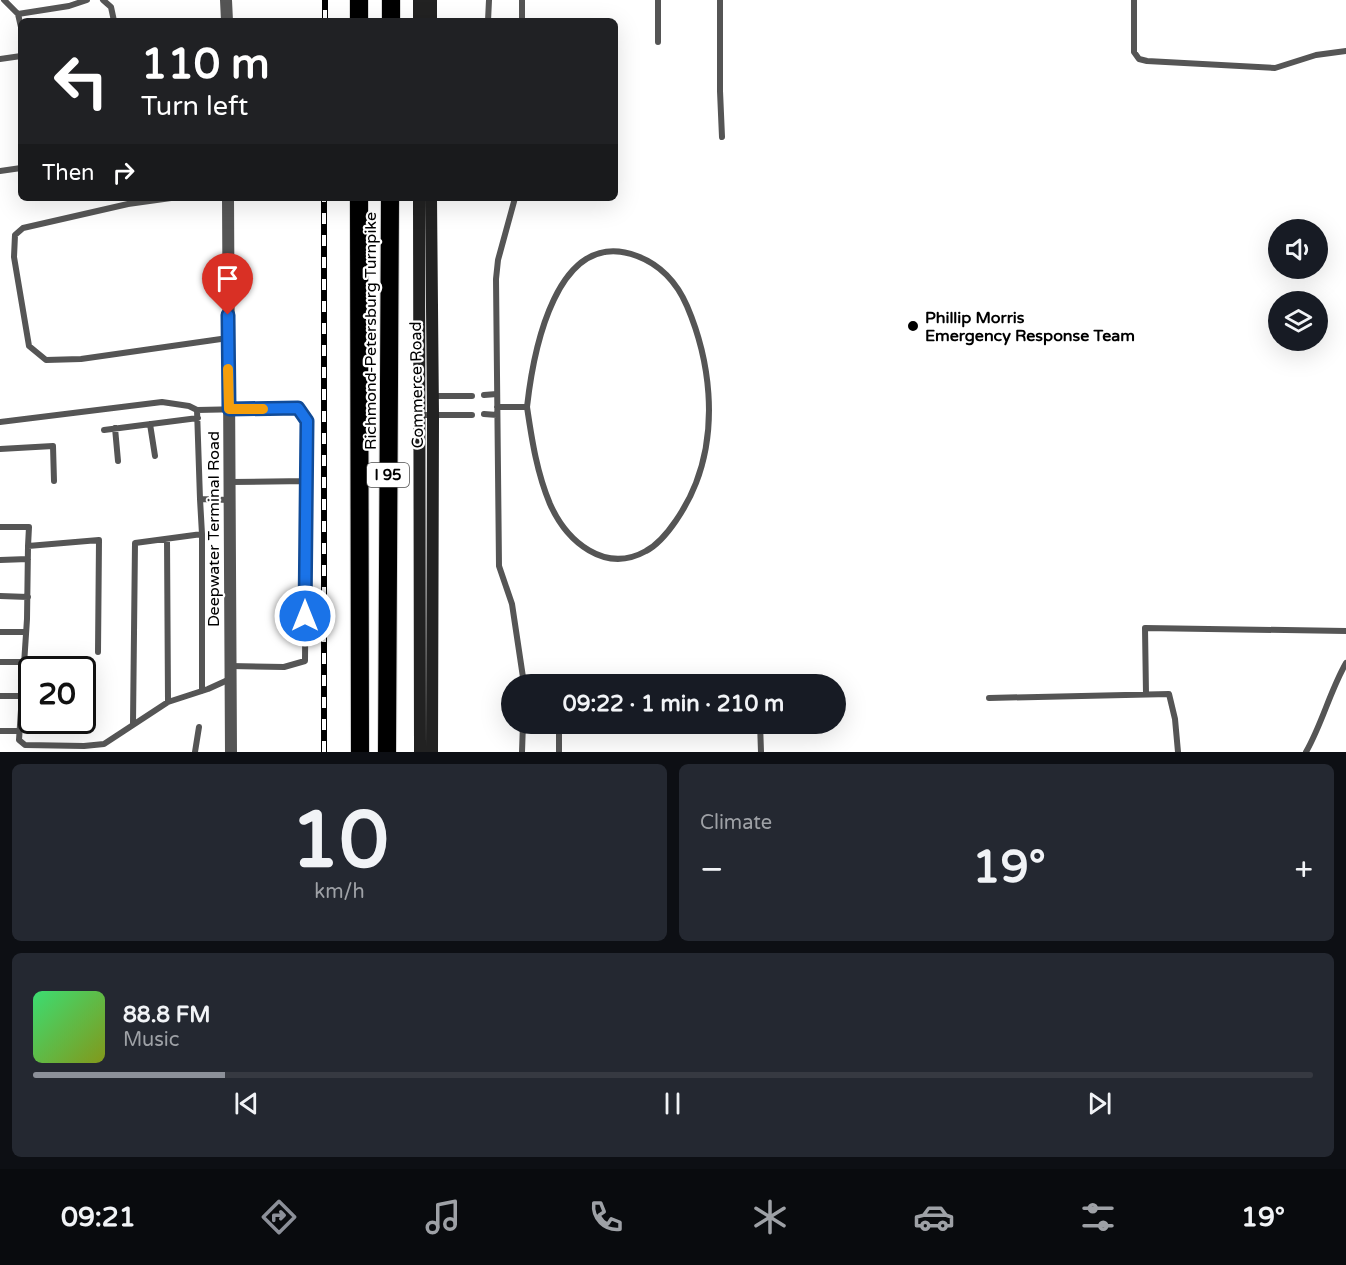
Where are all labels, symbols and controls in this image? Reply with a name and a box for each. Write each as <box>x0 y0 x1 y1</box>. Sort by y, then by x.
text: 110 m <box>141 39 270 90</box>
icon: left <box>42 42 120 120</box>
text: Turn left <box>141 90 248 123</box>
icon: right <box>107 156 140 189</box>
text: Then <box>42 160 95 186</box>
street label: Richmond-Petersburg Turnpike <box>361 212 381 450</box>
map controls <box>1268 219 1328 351</box>
button: sound <box>1268 219 1328 279</box>
pin <box>202 253 253 315</box>
icon: arrive <box>211 262 244 295</box>
button: layers <box>1268 291 1328 351</box>
place label: Phillip Morris Emergency Response Team <box>925 308 1135 346</box>
marker: Phillip Morris Emergency Response Team <box>906 319 920 333</box>
street label: Commerce Road <box>406 321 428 449</box>
street label: Deepwater Terminal Road <box>204 431 224 627</box>
road number: I 95 <box>367 463 409 487</box>
position arrow <box>273 584 337 648</box>
speed limit sign: 20 <box>18 656 96 734</box>
text: 09:22 · 1 min · 210 m <box>563 691 784 717</box>
text: 10 <box>291 794 388 888</box>
text: Climate <box>700 811 772 835</box>
text: 19° <box>972 841 1046 895</box>
text: − <box>700 850 724 889</box>
text: + <box>1294 850 1313 889</box>
text: km/h <box>314 880 365 904</box>
text: 88.8 FM <box>123 1002 210 1028</box>
text: Music <box>123 1028 179 1052</box>
icon: previous <box>230 1087 263 1120</box>
icon: pause <box>656 1087 689 1120</box>
icon: next <box>1083 1087 1116 1120</box>
icon: directions <box>258 1196 300 1238</box>
icon: music <box>422 1196 464 1238</box>
icon: phone <box>585 1196 627 1238</box>
icon: climate <box>749 1196 791 1238</box>
icon: car <box>913 1196 955 1238</box>
icon: filters <box>1077 1196 1119 1238</box>
text: 09:21 <box>61 1201 136 1234</box>
text: 19° <box>1241 1201 1285 1234</box>

